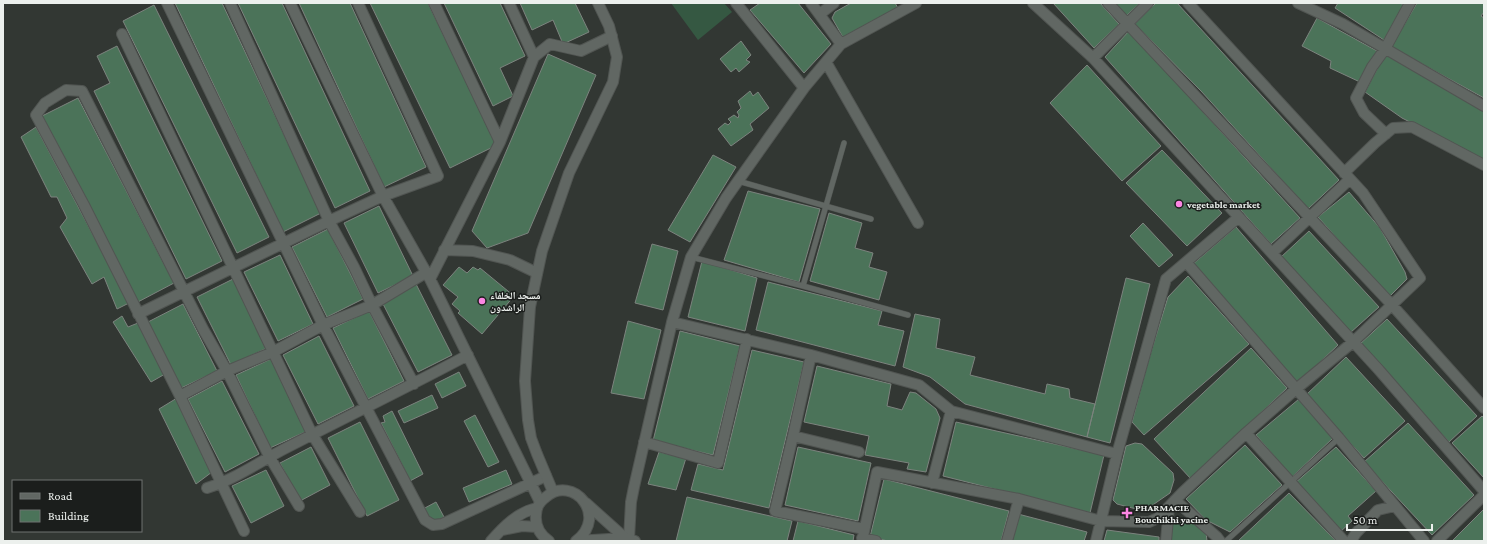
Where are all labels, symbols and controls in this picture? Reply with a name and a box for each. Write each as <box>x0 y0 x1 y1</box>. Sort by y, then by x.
marker: vegetable market <box>1174 199 1184 209</box>
place label: vegetable market <box>1186 199 1261 210</box>
place label: مسجد الخلفاء الراشدون <box>490 290 541 314</box>
marker: مسجد الخلفاء الراشدون <box>477 296 487 306</box>
legend <box>12 480 142 532</box>
text: Road <box>48 489 73 503</box>
place label: PHARMACIE Bouchikhi yacine <box>1135 502 1209 525</box>
scale bar <box>1347 506 1432 532</box>
marker: PHARMACIE Bouchikhi yacine <box>1122 508 1132 518</box>
text: Building <box>48 509 89 523</box>
text: 50 m <box>1353 513 1378 527</box>

